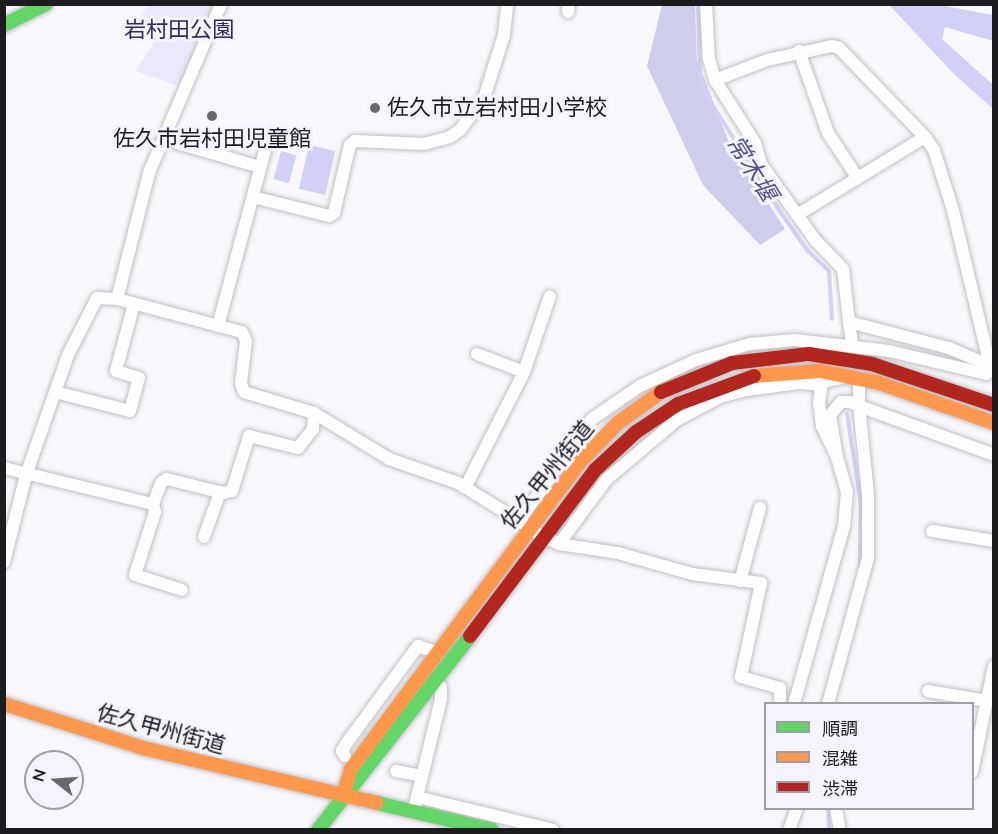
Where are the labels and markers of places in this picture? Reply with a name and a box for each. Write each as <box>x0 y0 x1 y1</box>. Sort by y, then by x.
place label: 佐久市立岩村田小学校 <box>387 95 607 121</box>
marker: 佐久市立岩村田小学校 <box>368 101 382 115</box>
marker: 佐久市岩村田児童館 <box>205 109 219 123</box>
place label: 佐久市岩村田児童館 <box>113 126 311 152</box>

